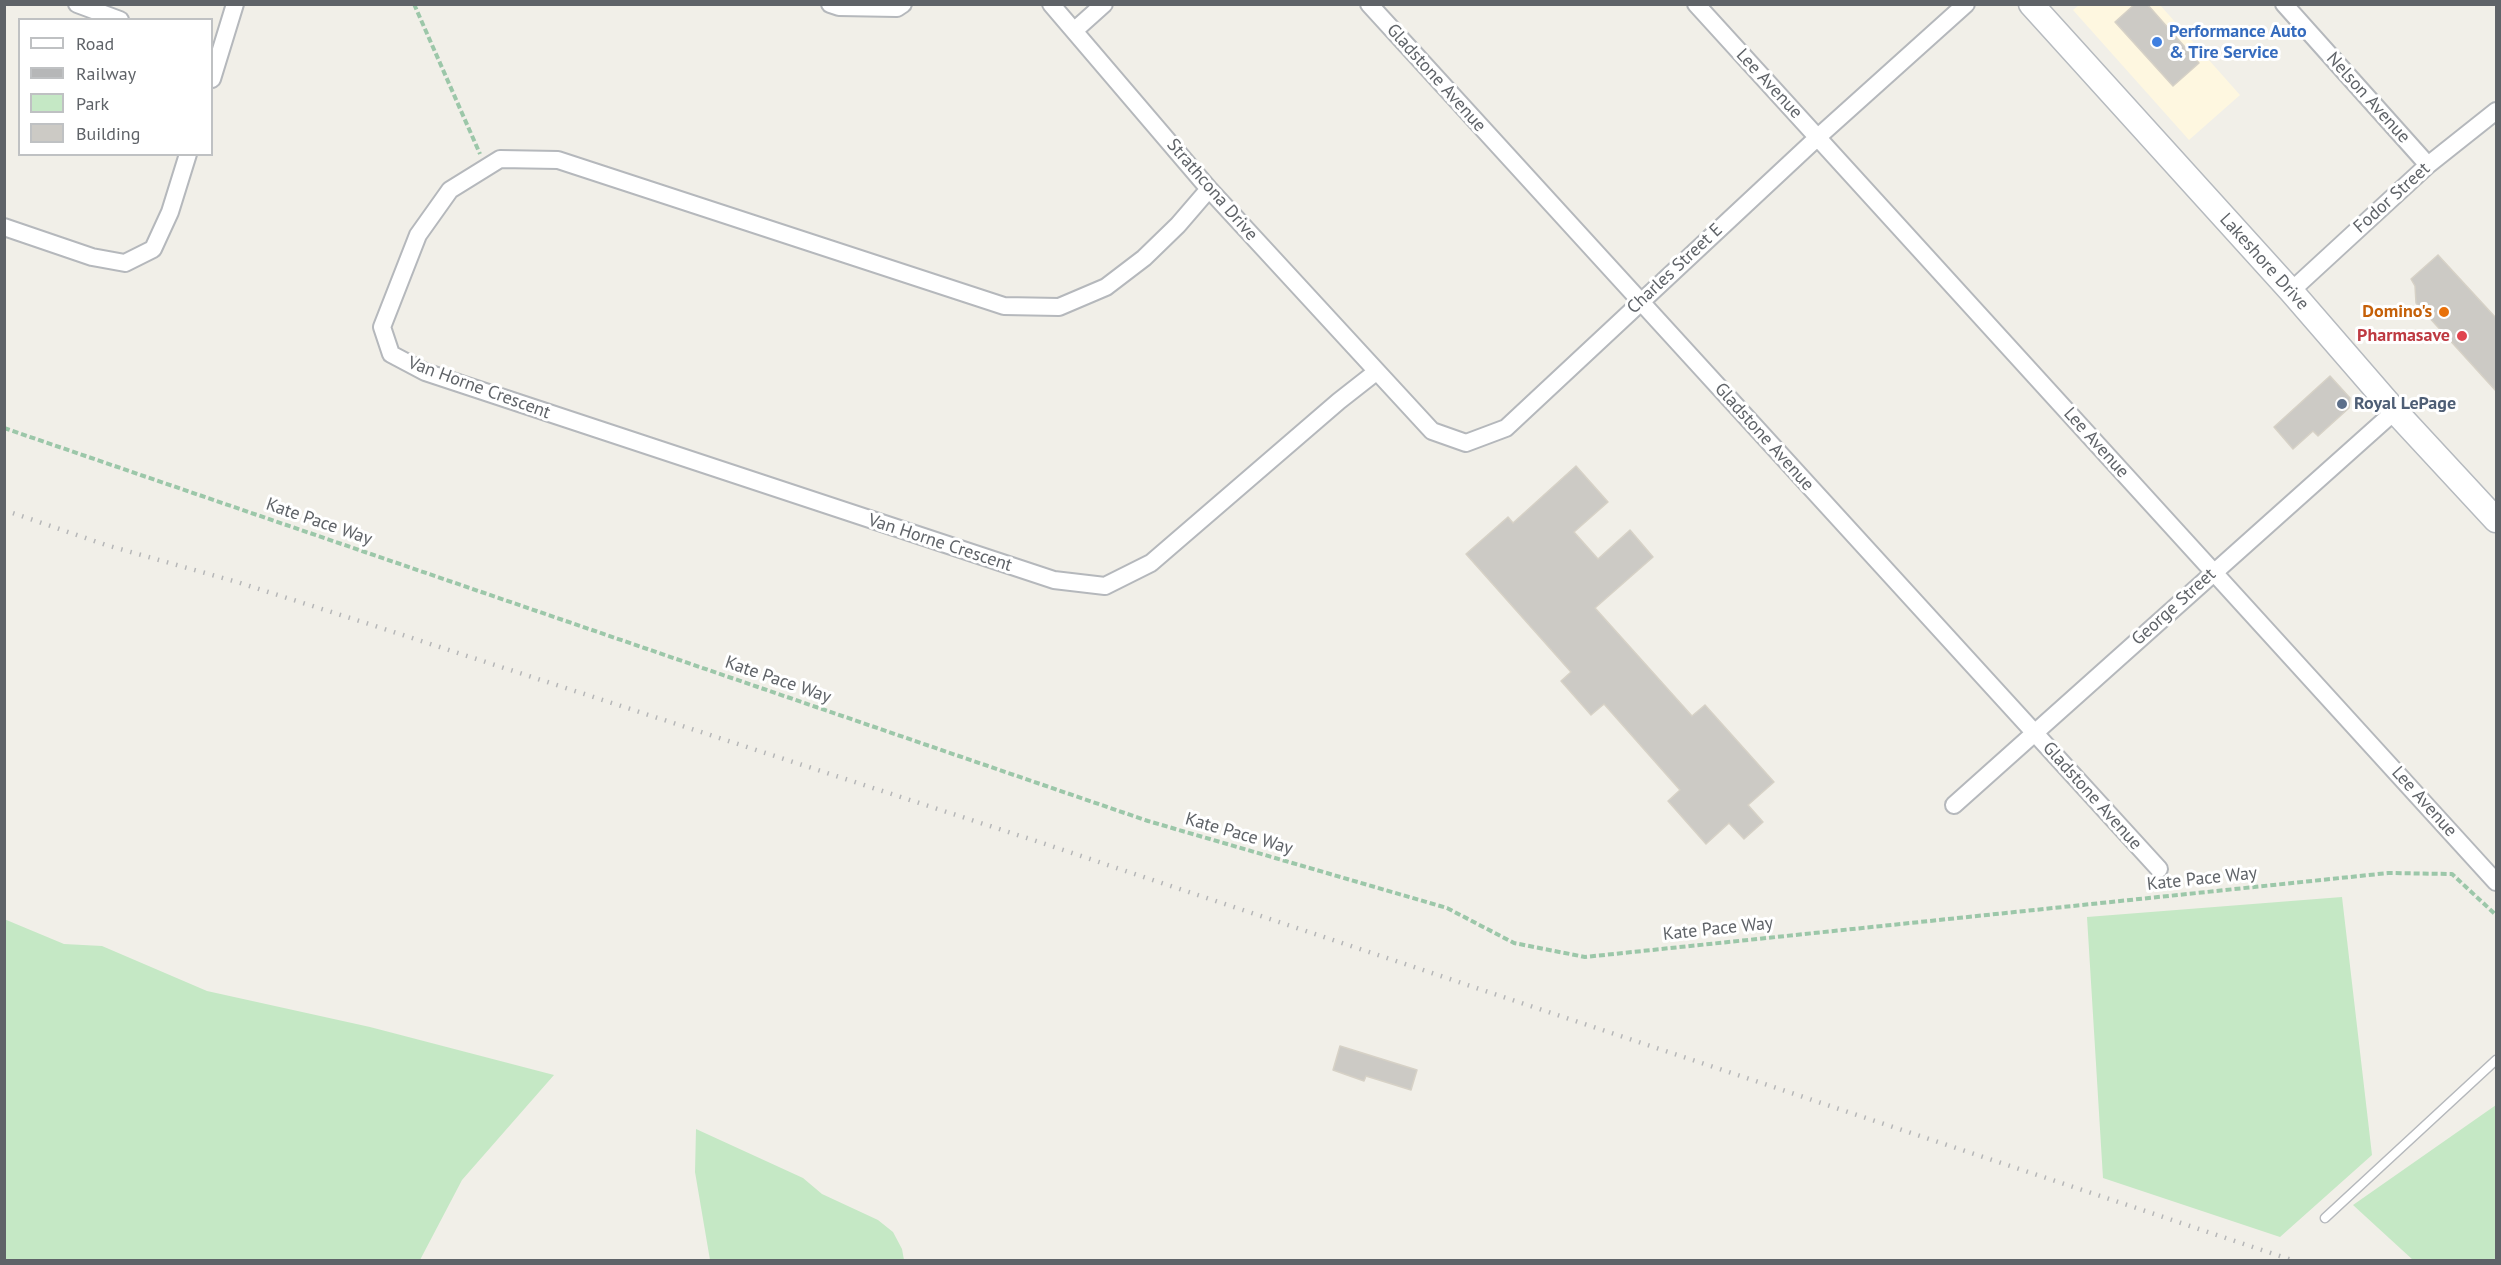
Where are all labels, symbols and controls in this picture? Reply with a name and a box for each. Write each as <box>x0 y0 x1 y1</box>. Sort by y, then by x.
legend <box>18 18 213 156</box>
street label: Gladstone Avenue <box>1382 19 1490 137</box>
place label: Performance Auto & Tire Service <box>2169 21 2307 63</box>
text: Road <box>76 32 114 55</box>
marker: Performance Auto & Tire Service <box>2150 35 2164 49</box>
street label: Lee Avenue <box>1731 45 1807 123</box>
street label: Nelson Avenue <box>2322 48 2414 148</box>
text: Railway <box>76 62 136 85</box>
text: Park <box>76 92 109 115</box>
text: Building <box>76 122 140 145</box>
street label: Strathcona Drive <box>1162 135 1262 245</box>
street label: Fodor Street <box>2349 158 2435 238</box>
street label: Lakeshore Drive <box>2215 209 2313 315</box>
street label: Charles Street E <box>1623 219 1727 319</box>
place label: Domino's <box>2362 301 2432 323</box>
marker: Domino's <box>2437 305 2451 319</box>
place label: Pharmasave <box>2357 325 2450 347</box>
marker: Pharmasave <box>2455 329 2469 343</box>
street label: Van Horne Crescent <box>405 352 553 424</box>
street label: Gladstone Avenue <box>1710 378 1818 496</box>
place label: Royal LePage <box>2354 393 2456 415</box>
marker: Royal LePage <box>2335 397 2349 411</box>
street label: Lee Avenue <box>2059 403 2133 483</box>
street label: Kate Pace Way <box>263 494 375 550</box>
street label: Van Horne Crescent <box>865 510 1015 576</box>
street label: George Street <box>2128 564 2220 650</box>
street label: Kate Pace Way <box>722 652 834 708</box>
street label: Gladstone Avenue <box>2038 737 2146 855</box>
street label: Lee Avenue <box>2387 762 2461 842</box>
street label: Kate Pace Way <box>1183 808 1295 860</box>
street label: Kate Pace Way <box>2146 862 2258 896</box>
street label: Kate Pace Way <box>1662 912 1774 946</box>

